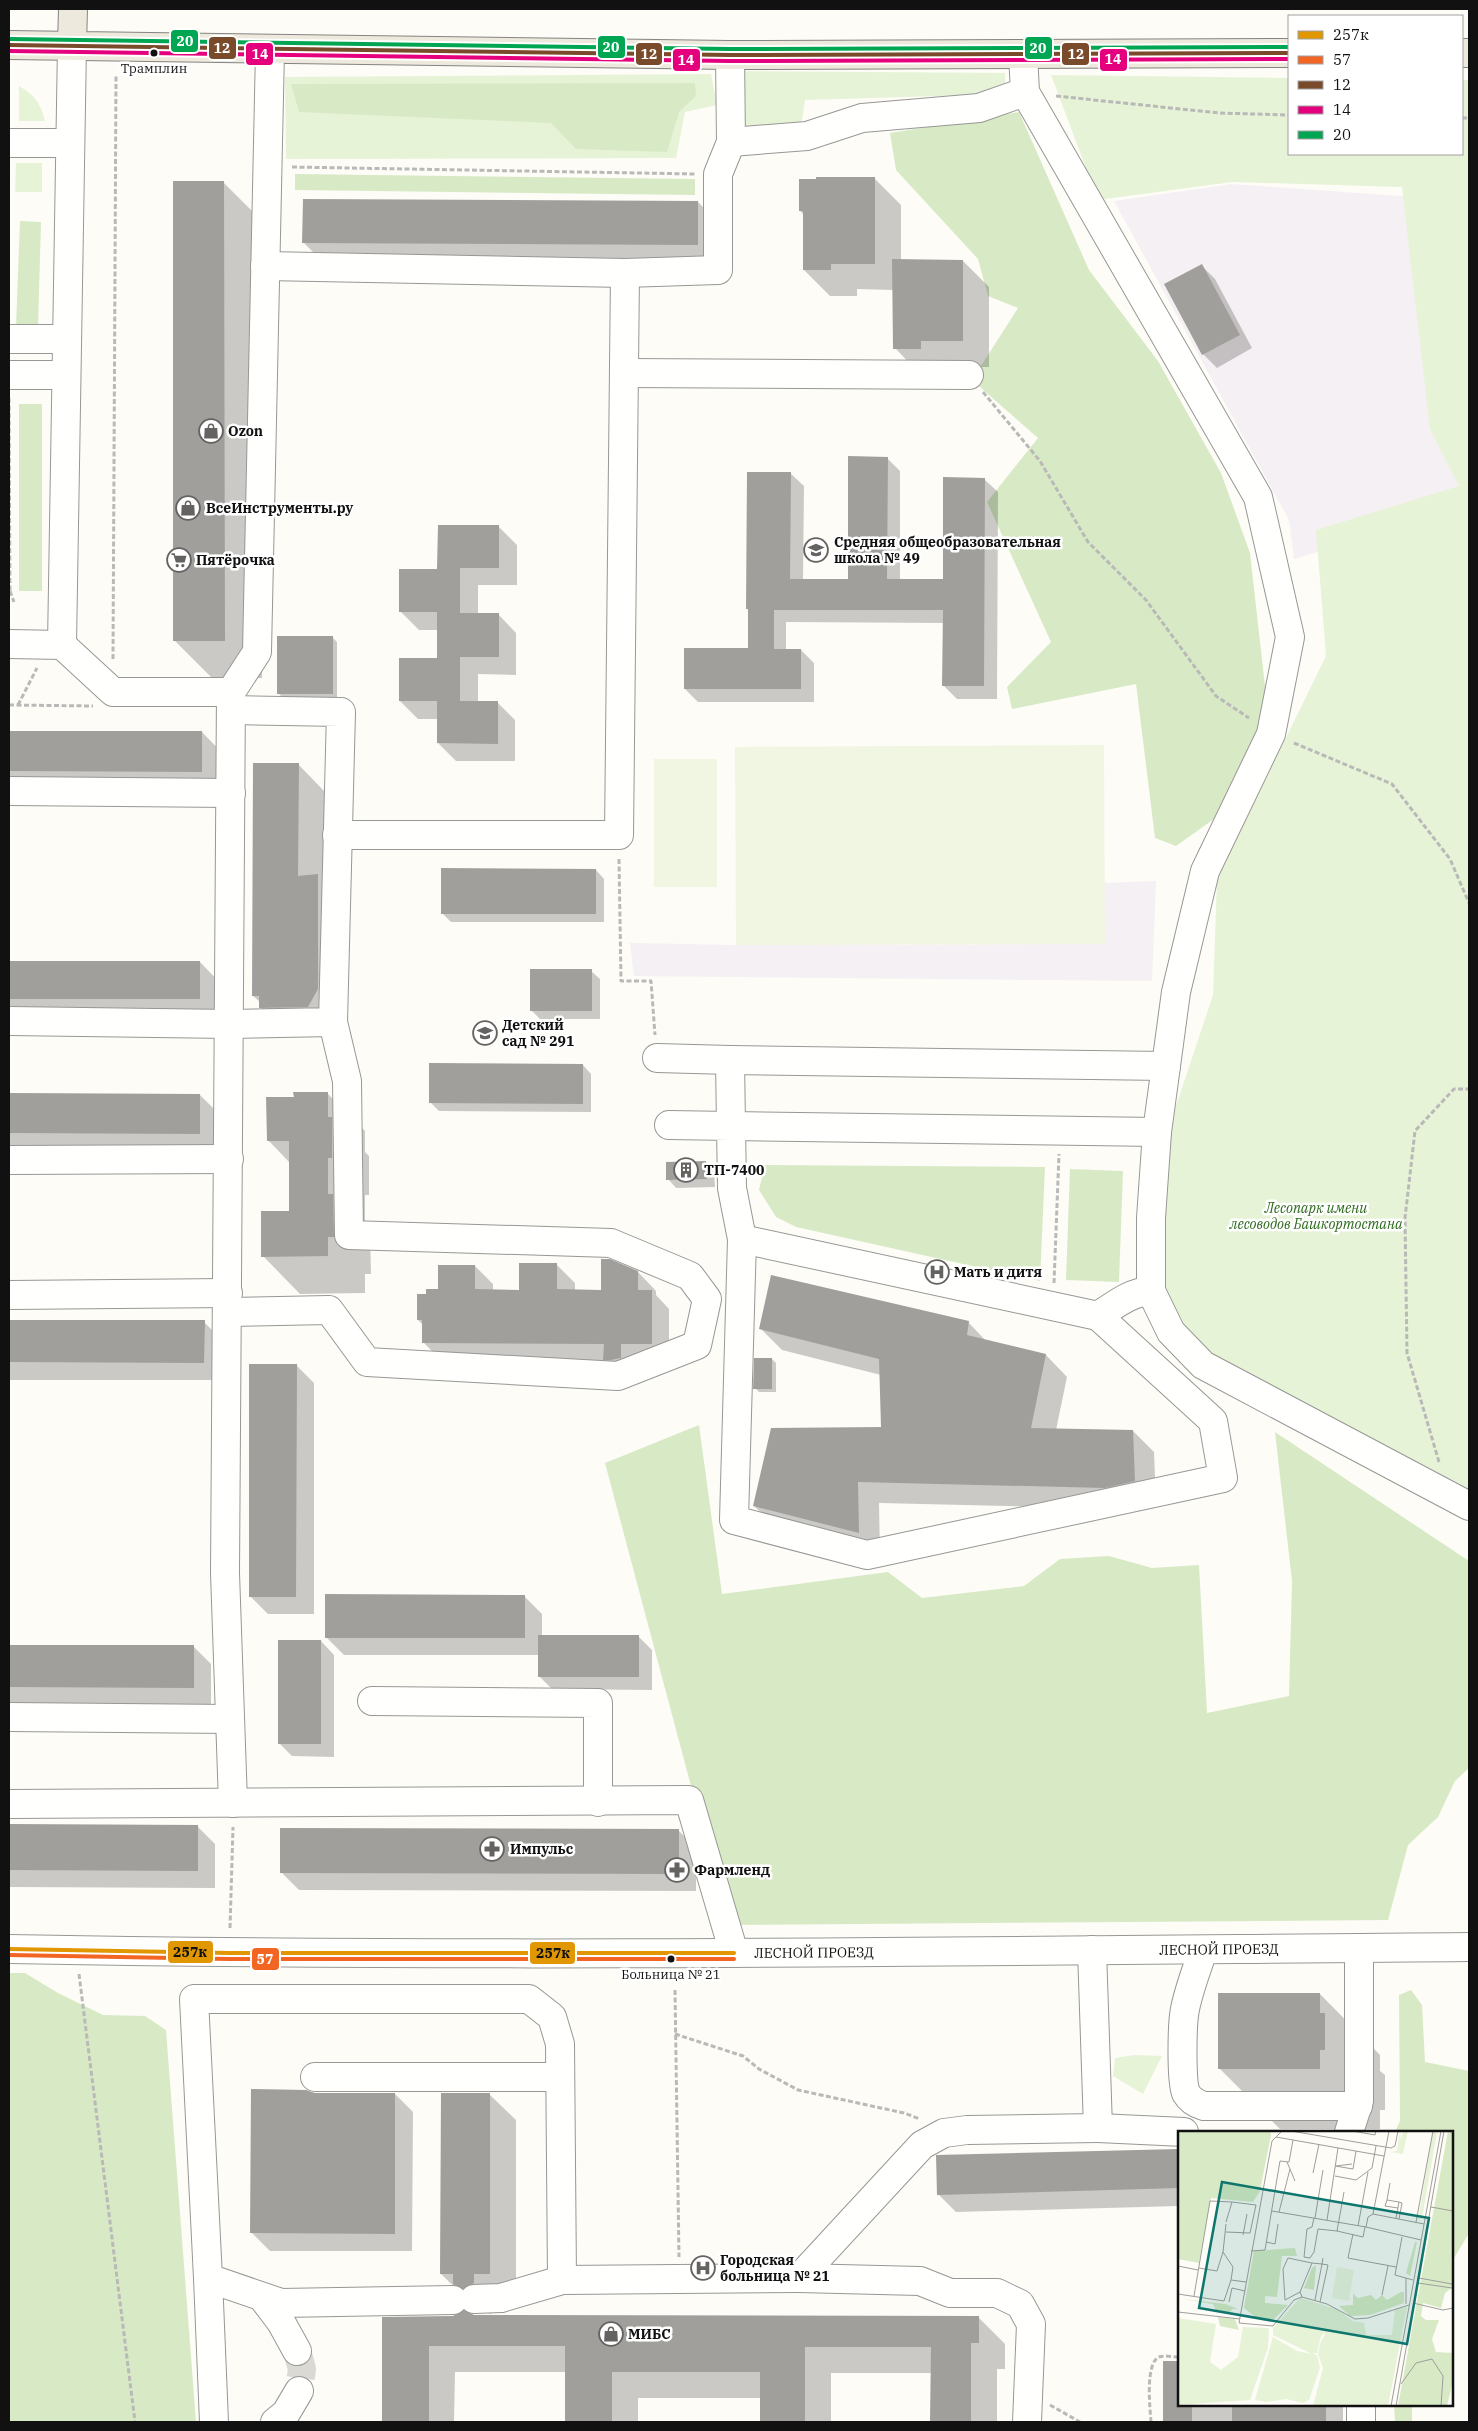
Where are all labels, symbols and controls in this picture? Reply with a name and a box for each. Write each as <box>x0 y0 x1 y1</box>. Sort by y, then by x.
legend <box>1288 15 1463 155</box>
text: 257к <box>1333 25 1369 44</box>
line badge: 20 <box>170 29 199 53</box>
text: 20 <box>177 32 193 50</box>
line badge: 20 <box>597 35 626 59</box>
line badge: 12 <box>208 36 237 60</box>
line badge: 20 <box>1024 36 1053 60</box>
text: 20 <box>603 38 619 56</box>
text: 12 <box>214 39 230 57</box>
text: 20 <box>1030 39 1046 57</box>
line badge: 14 <box>245 42 274 66</box>
line badge: 12 <box>635 42 663 66</box>
line badge: 12 <box>1061 42 1090 66</box>
text: 14 <box>252 45 268 63</box>
text: 12 <box>641 45 657 63</box>
text: 12 <box>1068 45 1084 63</box>
marker: Трамплин <box>149 48 159 58</box>
line badge: 14 <box>672 48 701 72</box>
line badge: 14 <box>1099 48 1128 72</box>
text: 14 <box>1105 50 1121 68</box>
text: 57 <box>1333 50 1351 69</box>
text: 14 <box>678 51 694 69</box>
place label: Трамплин <box>121 60 187 77</box>
text: 12 <box>1333 75 1351 94</box>
text: 14 <box>1333 100 1351 119</box>
text: 20 <box>1333 125 1351 144</box>
shop icon: Ozon <box>198 418 224 444</box>
place label: Ozon <box>228 422 263 440</box>
shop icon: ВсеИнструменты.ру <box>175 495 201 521</box>
place label: ВсеИнструменты.ру <box>206 499 353 517</box>
place label: Средняя общеобразовательная школа № 49 <box>834 533 1061 567</box>
school or university icon: Средняя общеобразовательная школа № 49 <box>803 537 829 563</box>
supermarket icon: Пятёрочка <box>166 547 192 573</box>
place label: Пятёрочка <box>196 551 275 569</box>
place label: Детский сад № 291 <box>502 1016 574 1050</box>
school or university icon: Детский сад № 291 <box>472 1020 498 1046</box>
building icon: ТП-7400 <box>673 1157 699 1183</box>
place label: ТП-7400 <box>704 1161 764 1179</box>
park label: Лесопарк имени лесоводов Башкортостана <box>1228 1199 1403 1233</box>
hospital icon: Мать и дитя <box>924 1259 950 1285</box>
place label: Мать и дитя <box>954 1263 1043 1281</box>
pharmacy icon: Импульс <box>479 1836 505 1862</box>
place label: Импульс <box>510 1840 574 1858</box>
pharmacy icon: Фармленд <box>664 1857 690 1883</box>
place label: Фармленд <box>694 1861 770 1879</box>
line badge: 257к <box>167 1940 214 1964</box>
street label: ЛЕСНОЙ ПРОЕЗД <box>1159 1940 1279 1959</box>
line badge: 257к <box>529 1941 576 1965</box>
text: 257к <box>173 1943 207 1961</box>
street label: ЛЕСНОЙ ПРОЕЗД <box>754 1943 874 1962</box>
text: 257к <box>536 1944 570 1962</box>
line badge: 57 <box>251 1947 280 1971</box>
text: 57 <box>257 1950 273 1968</box>
marker: Больница № 21 <box>666 1954 676 1964</box>
place label: Больница № 21 <box>621 1966 721 1983</box>
inset map <box>1178 2131 1453 2406</box>
place label: Городская больница № 21 <box>720 2251 830 2285</box>
hospital icon: Городская больница № 21 <box>690 2255 716 2281</box>
shop icon: МИБС <box>598 2321 624 2347</box>
place label: МИБС <box>628 2325 670 2343</box>

